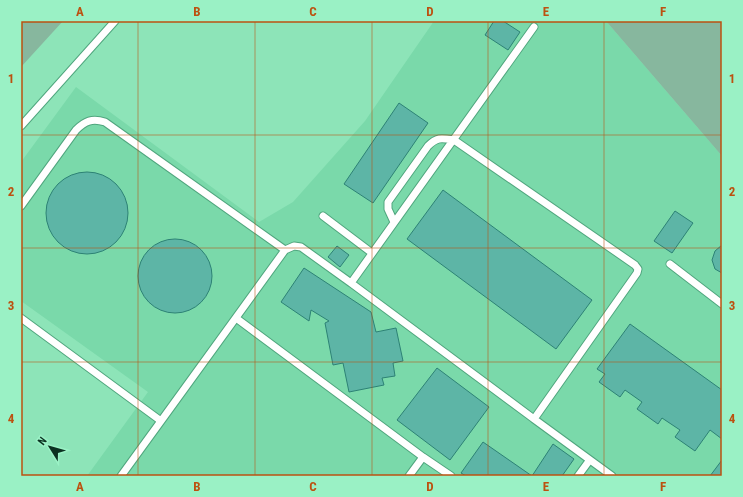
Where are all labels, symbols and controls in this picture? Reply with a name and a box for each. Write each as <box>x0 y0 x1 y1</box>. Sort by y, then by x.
text: A <box>76 4 84 19</box>
text: B <box>193 4 201 19</box>
text: C <box>309 4 317 19</box>
text: D <box>426 4 434 19</box>
text: E <box>543 4 550 19</box>
text: F <box>660 4 666 19</box>
text: 1 <box>8 71 14 86</box>
text: 1 <box>729 71 735 86</box>
text: 2 <box>8 184 15 199</box>
text: 2 <box>729 184 736 199</box>
text: 3 <box>8 298 14 313</box>
text: 3 <box>729 298 735 313</box>
text: 4 <box>8 411 15 426</box>
text: 4 <box>729 411 736 426</box>
north arrow <box>30 427 70 467</box>
text: N <box>35 434 50 448</box>
text: A <box>76 479 84 494</box>
text: B <box>193 479 201 494</box>
text: C <box>309 479 317 494</box>
text: D <box>426 479 434 494</box>
text: E <box>543 479 550 494</box>
text: F <box>660 479 666 494</box>

